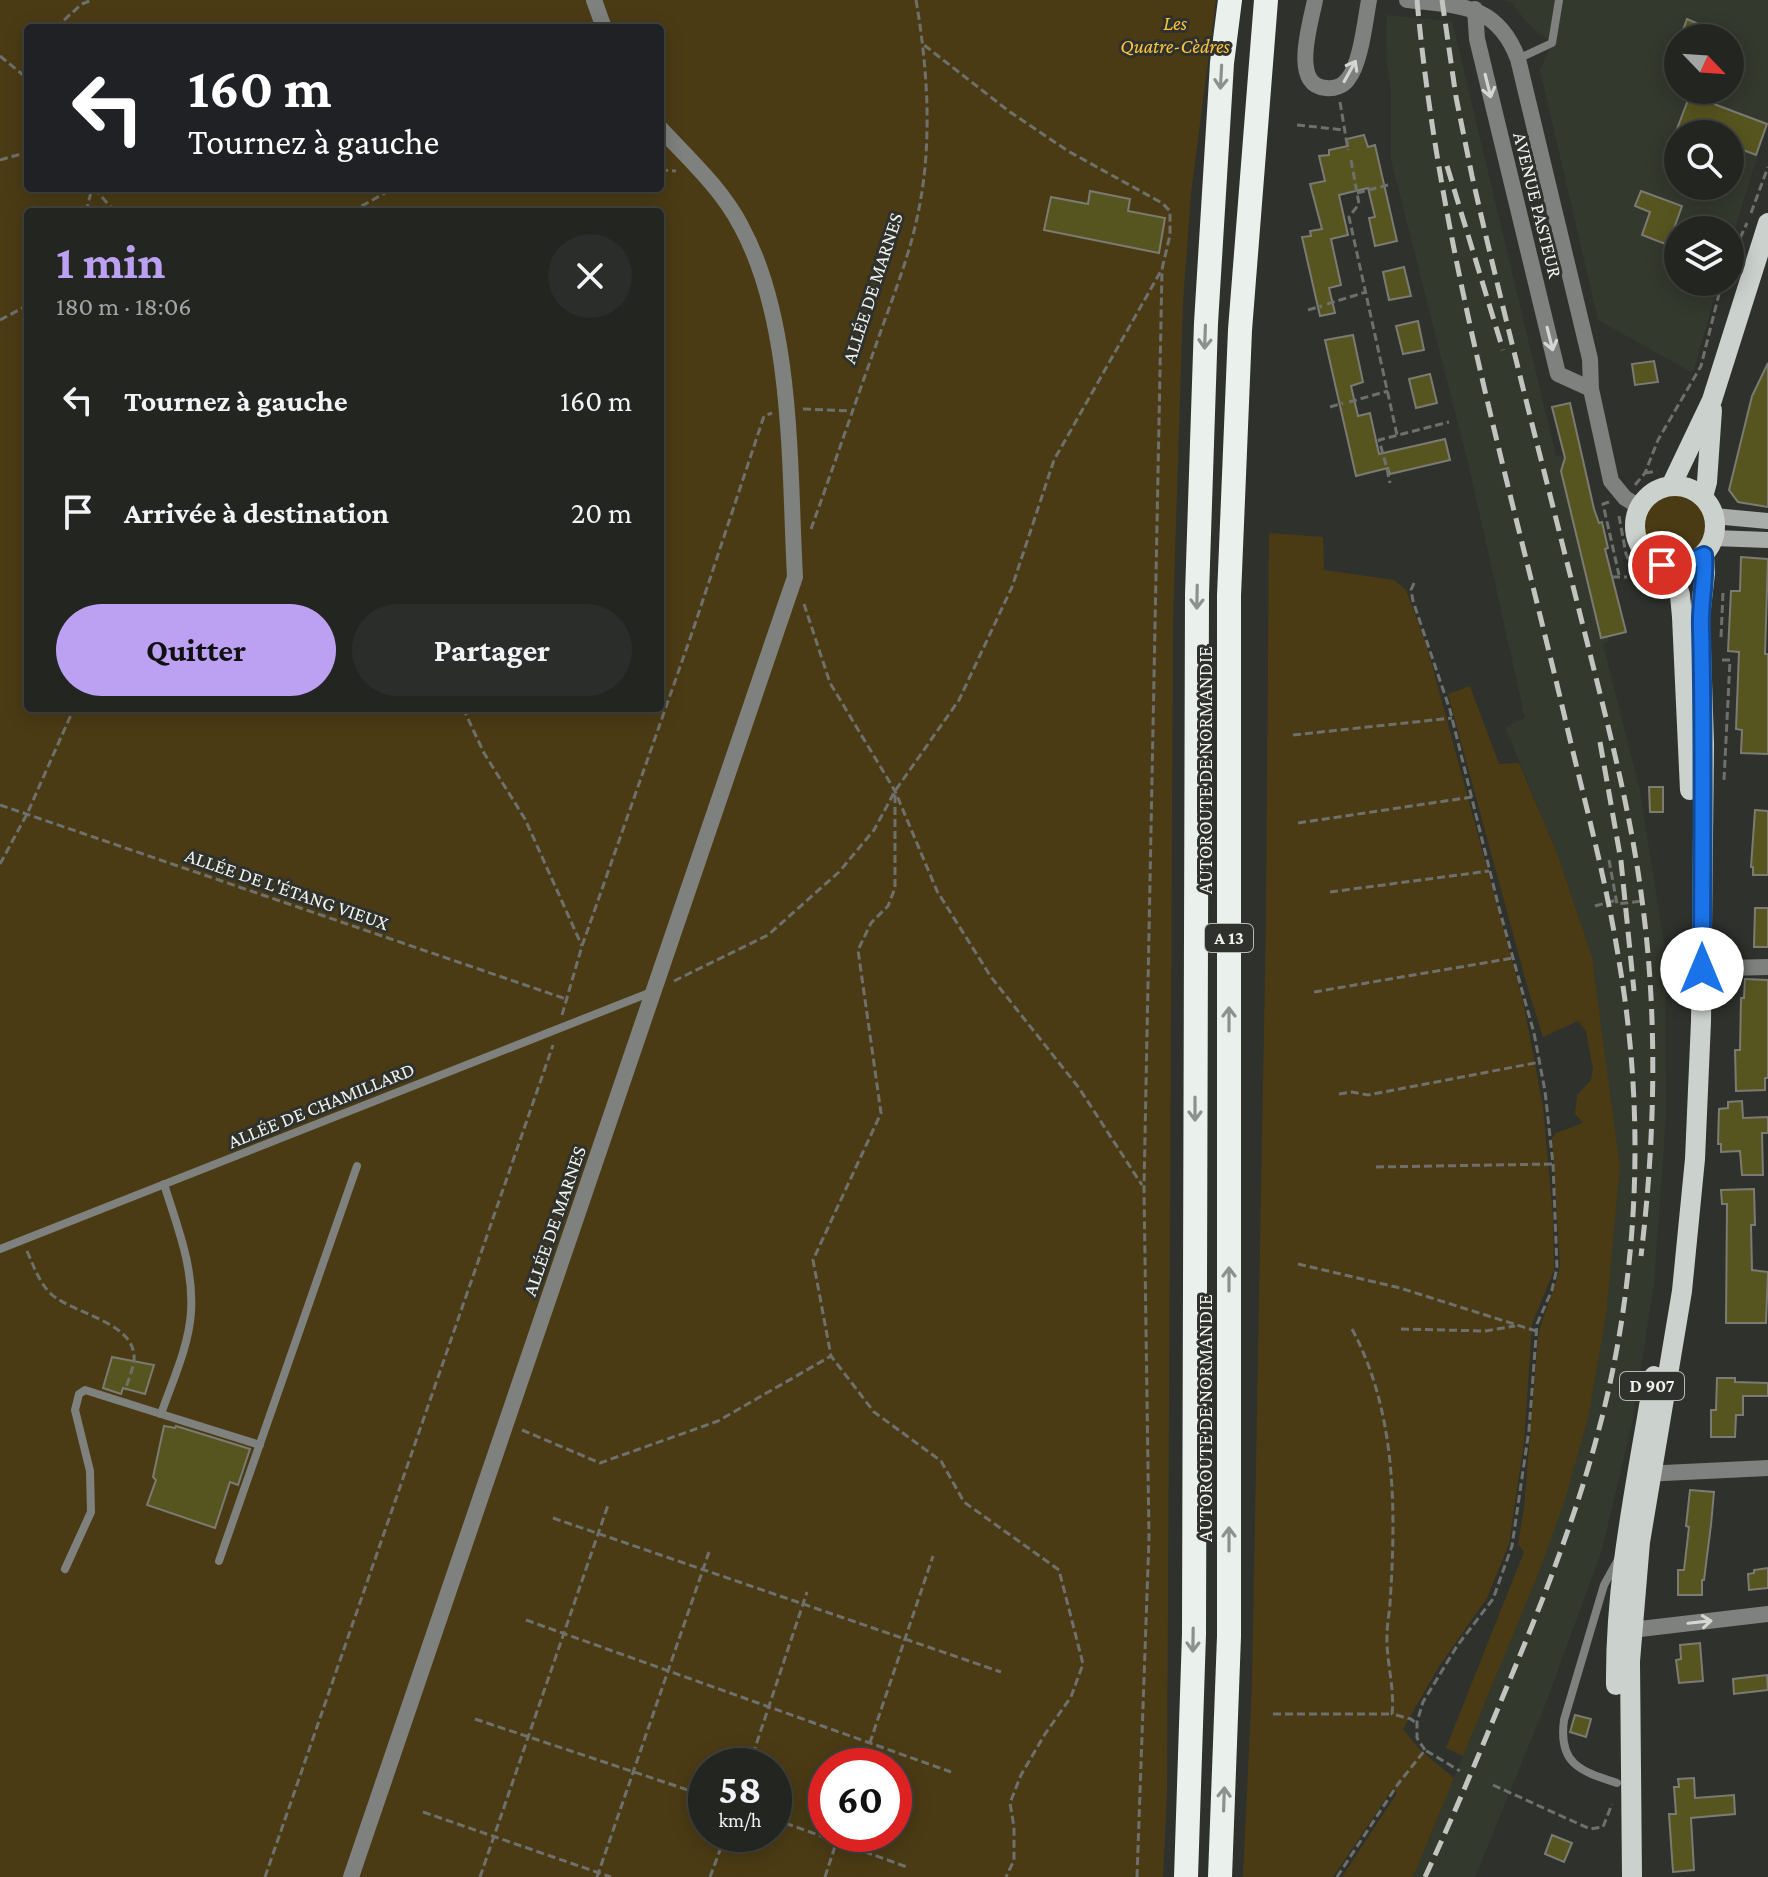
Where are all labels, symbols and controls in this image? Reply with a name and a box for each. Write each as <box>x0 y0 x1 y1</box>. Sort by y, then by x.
park label: Les Quatre-Cèdres <box>1120 12 1231 57</box>
north arrow <box>1664 24 1744 104</box>
map controls <box>1664 24 1744 296</box>
icon: left <box>56 56 160 160</box>
text: 160 m <box>188 57 332 119</box>
one-way arrow <box>1343 60 1359 83</box>
one-way arrow <box>1213 63 1228 90</box>
one-way arrow <box>1481 73 1496 98</box>
button: search <box>1664 120 1744 200</box>
text: Tournez à gauche <box>188 122 439 162</box>
street label: AVENUE PASTEUR <box>1509 130 1567 281</box>
street label: ALLÉE DE MARNES <box>837 210 907 366</box>
button: layers <box>1664 216 1744 296</box>
button: close <box>548 234 632 318</box>
text: 1 min <box>56 235 165 288</box>
text: 180 m · 18:06 <box>56 292 192 321</box>
one-way arrow <box>1198 323 1213 350</box>
one-way arrow <box>1543 325 1558 351</box>
icon: left <box>56 378 100 422</box>
text: Tournez à gauche <box>124 384 348 417</box>
text: 160 m <box>560 384 632 417</box>
icon: arrive <box>56 490 100 534</box>
text: Arrivée à destination <box>124 496 389 529</box>
text: 20 m <box>571 496 632 529</box>
pin <box>1628 531 1696 599</box>
icon: arrive <box>1640 543 1684 587</box>
one-way arrow <box>1190 583 1205 610</box>
button: Quitter <box>56 604 336 696</box>
button: Partager <box>352 604 632 696</box>
street label: AUTOROUTE DE NORMANDIE <box>1194 646 1216 894</box>
street label: ALLÉE DE L'ÉTANG VIEUX <box>182 844 392 934</box>
road number: A 13 <box>1205 924 1253 952</box>
position arrow <box>1660 927 1744 1011</box>
one-way arrow <box>1221 1006 1237 1033</box>
street label: ALLÉE DE CHAMILLARD <box>224 1057 418 1153</box>
one-way arrow <box>1187 1095 1203 1122</box>
street label: ALLÉE DE MARNES <box>518 1143 590 1299</box>
one-way arrow <box>1221 1266 1237 1293</box>
street label: AUTOROUTE DE NORMANDIE <box>1194 1294 1216 1542</box>
road number: D 907 <box>1620 1372 1684 1400</box>
one-way arrow <box>1221 1526 1237 1553</box>
one-way arrow <box>1687 1614 1712 1629</box>
one-way arrow <box>1186 1626 1201 1653</box>
speed limit sign: 60 <box>808 1748 912 1852</box>
text: 58 <box>719 1767 761 1812</box>
one-way arrow <box>1217 1786 1232 1813</box>
text: km/h <box>718 1809 762 1831</box>

